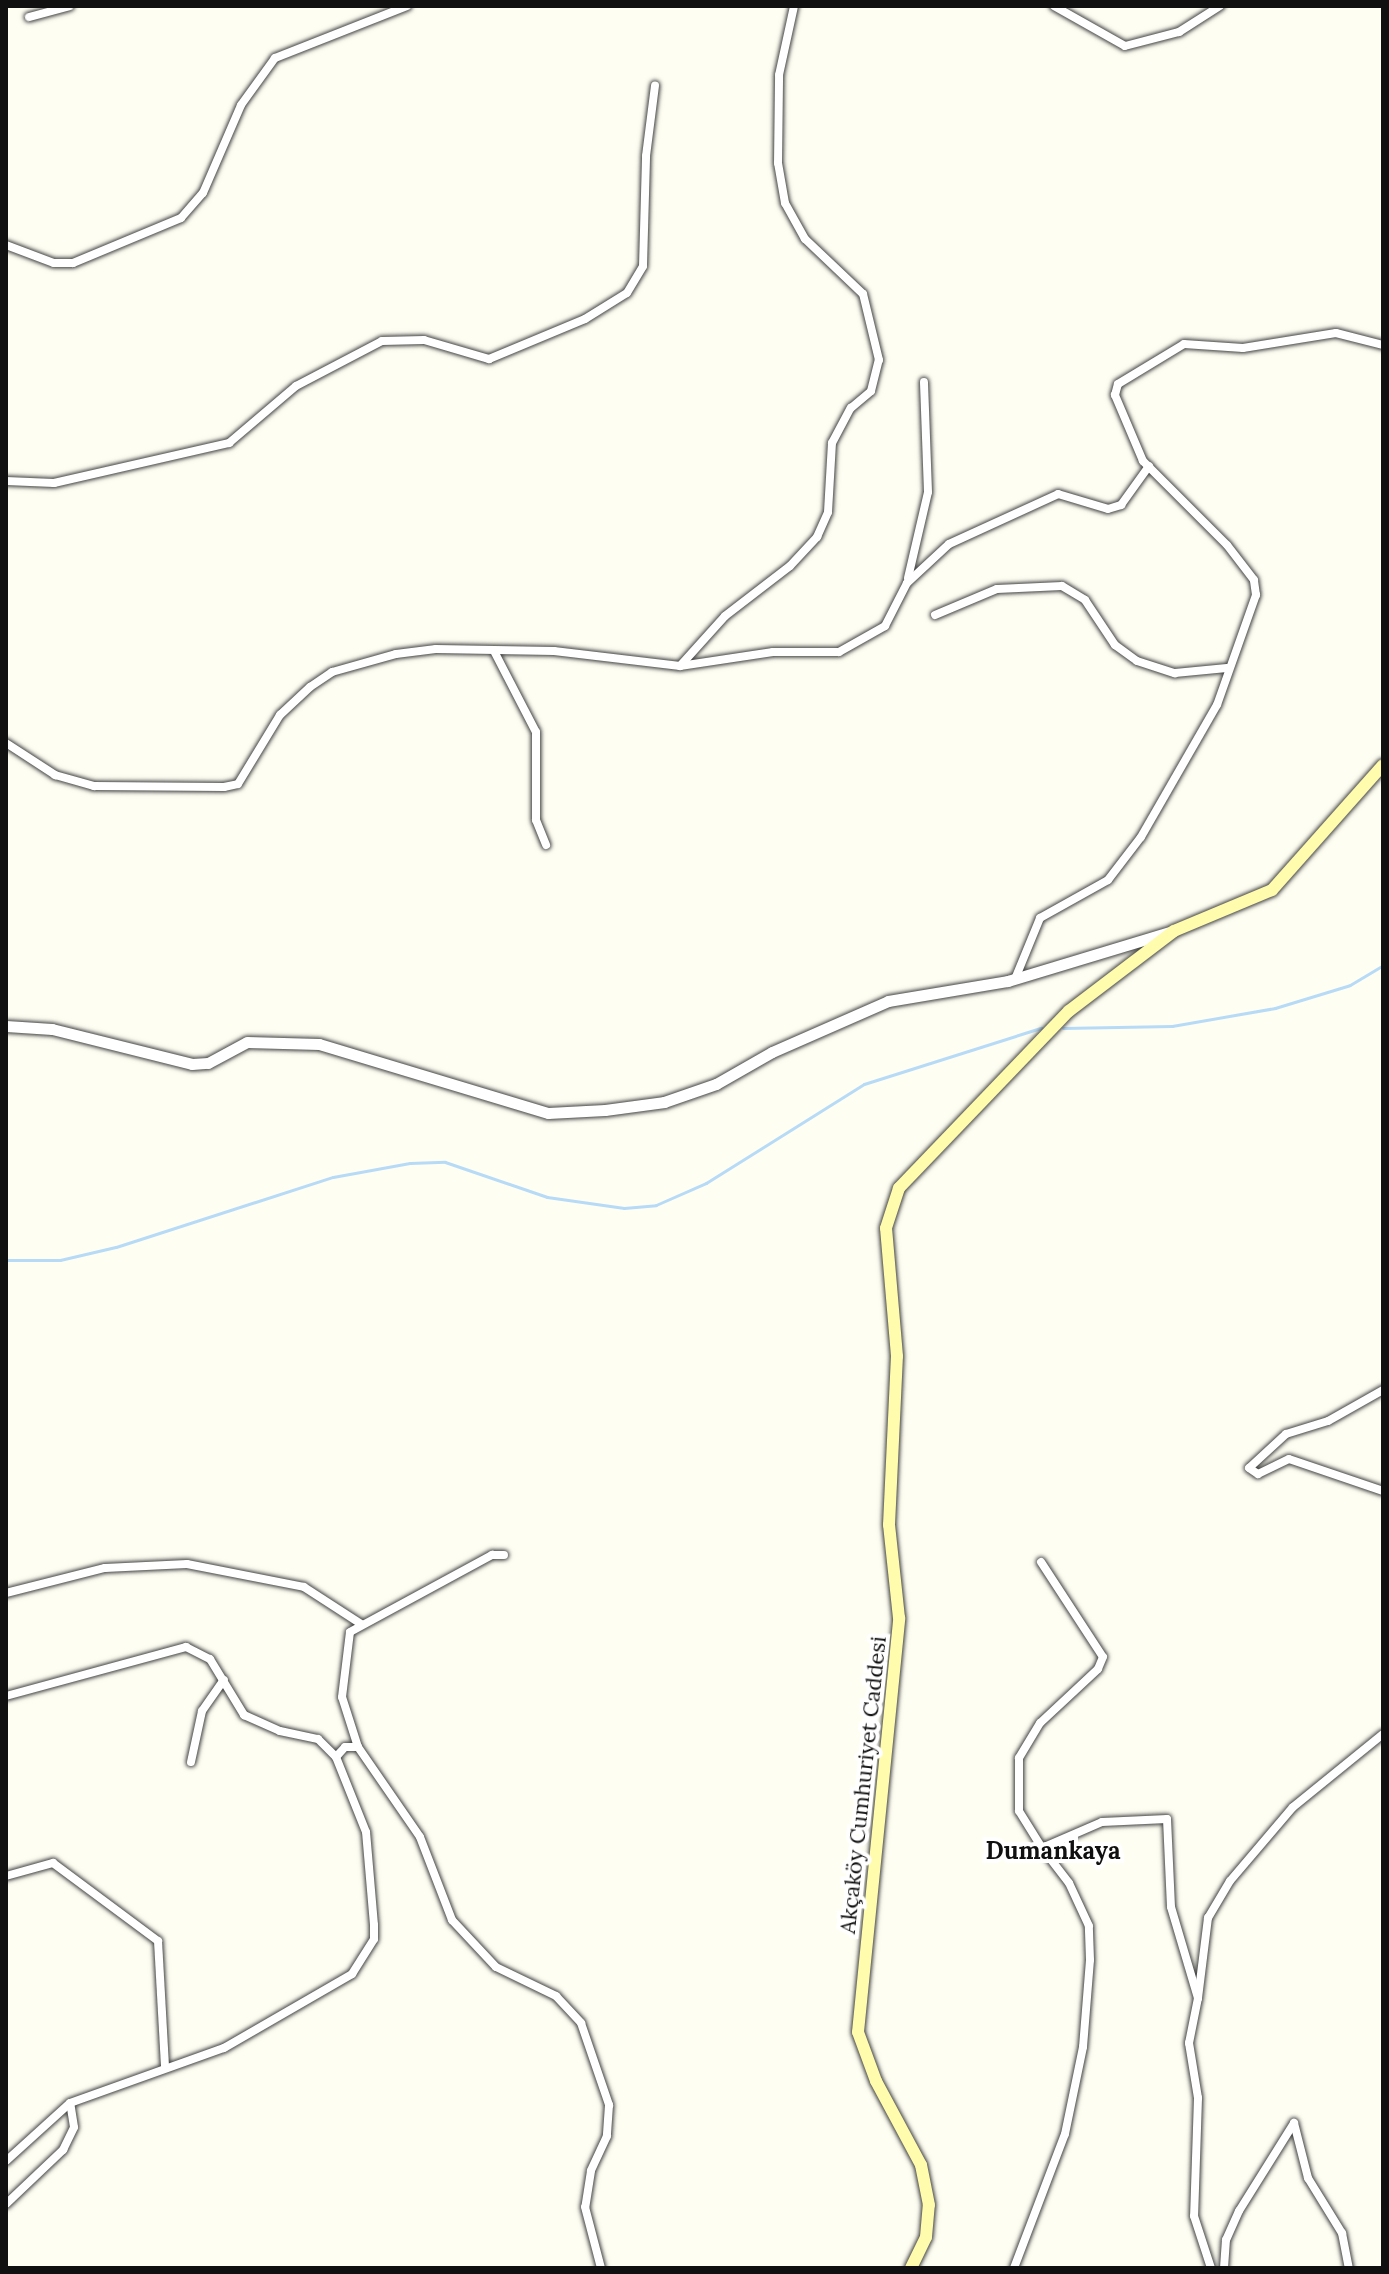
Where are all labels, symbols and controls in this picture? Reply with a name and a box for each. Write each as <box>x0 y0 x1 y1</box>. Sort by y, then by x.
street label: Akçaköy Cumhuriyet Caddesi <box>834 1635 892 1935</box>
district label: Dumankaya <box>985 1837 1121 1865</box>

